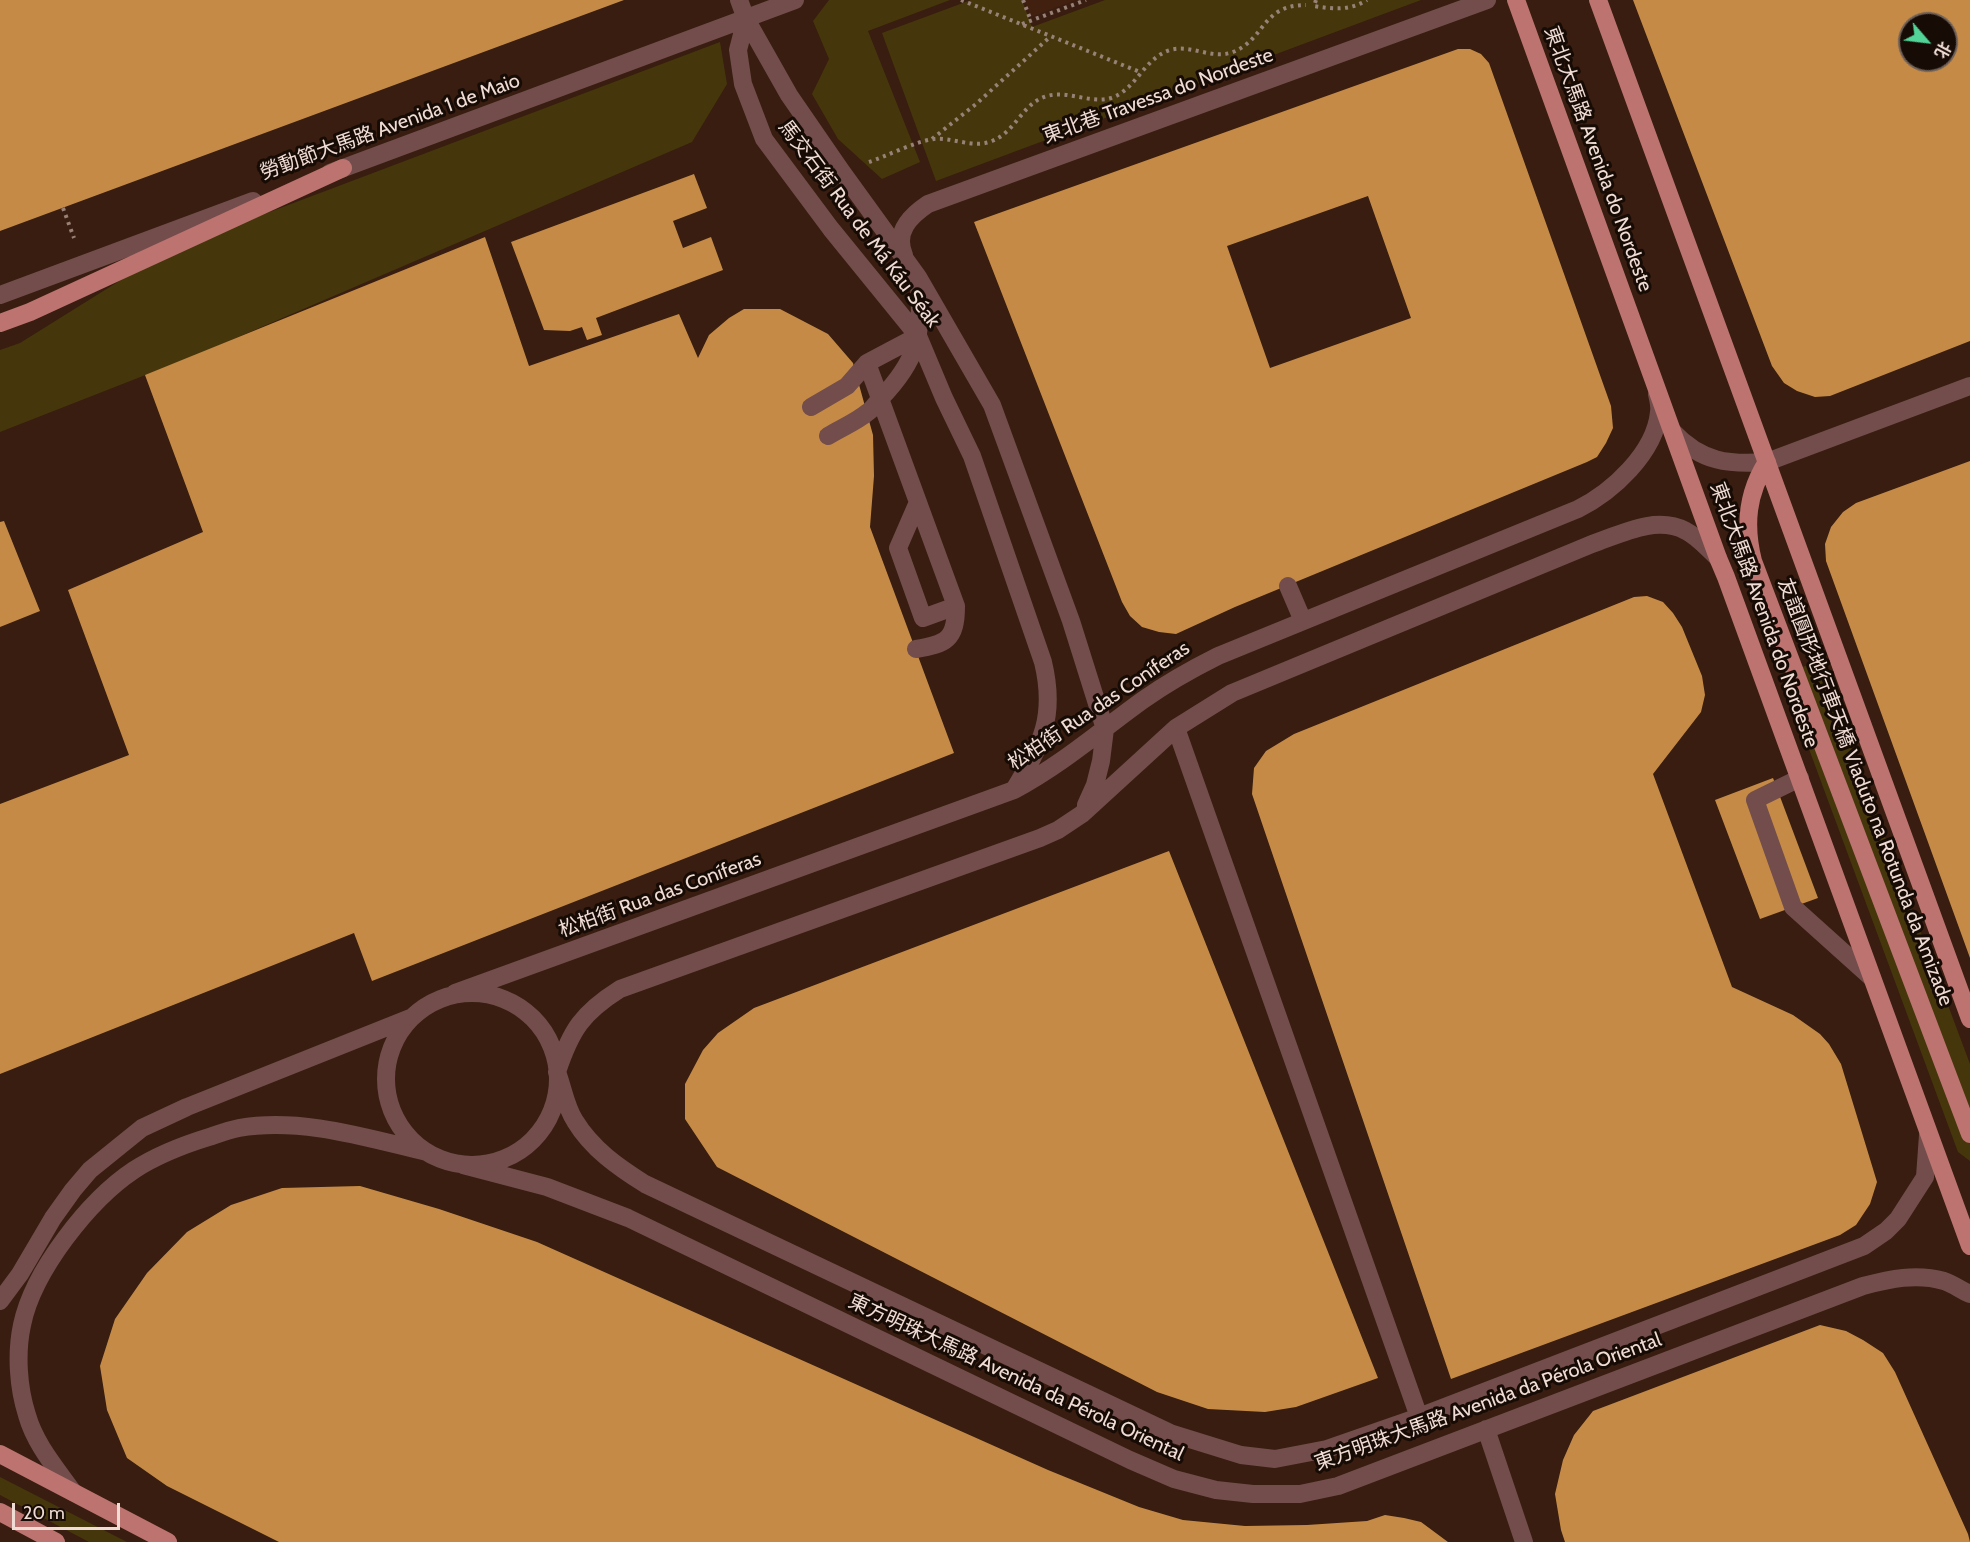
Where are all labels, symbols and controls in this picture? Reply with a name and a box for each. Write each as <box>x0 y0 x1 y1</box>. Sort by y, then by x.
north arrow <box>1898 12 1958 72</box>
street label: 東北大馬路 Avenida do Nordeste <box>1539 23 1657 295</box>
text: 北 <box>1930 38 1955 61</box>
street label: 東北巷 Travessa do Nordeste <box>1040 43 1276 149</box>
street label: 勞動節大馬路 Avenida 1 de Maio <box>257 69 523 185</box>
street label: 馬交石街 Rua de Má Káu Séak <box>773 116 945 332</box>
street label: 東北大馬路 Avenida do Nordeste <box>1705 479 1823 751</box>
street label: 友誼圓形地行車天橋 Viaduto na Rotunda da Amizade <box>1772 575 1958 1009</box>
street label: 松柏街 Rua das Coníferas <box>1004 636 1194 776</box>
street label: 松柏街 Rua das Coníferas <box>556 847 764 943</box>
street label: 東方明珠大馬路 Avenida da Pérola Oriental <box>844 1290 1188 1466</box>
street label: 東方明珠大馬路 Avenida da Pérola Oriental <box>1311 1328 1665 1476</box>
scale bar <box>15 1491 123 1529</box>
text: 20 m <box>23 1502 65 1524</box>

